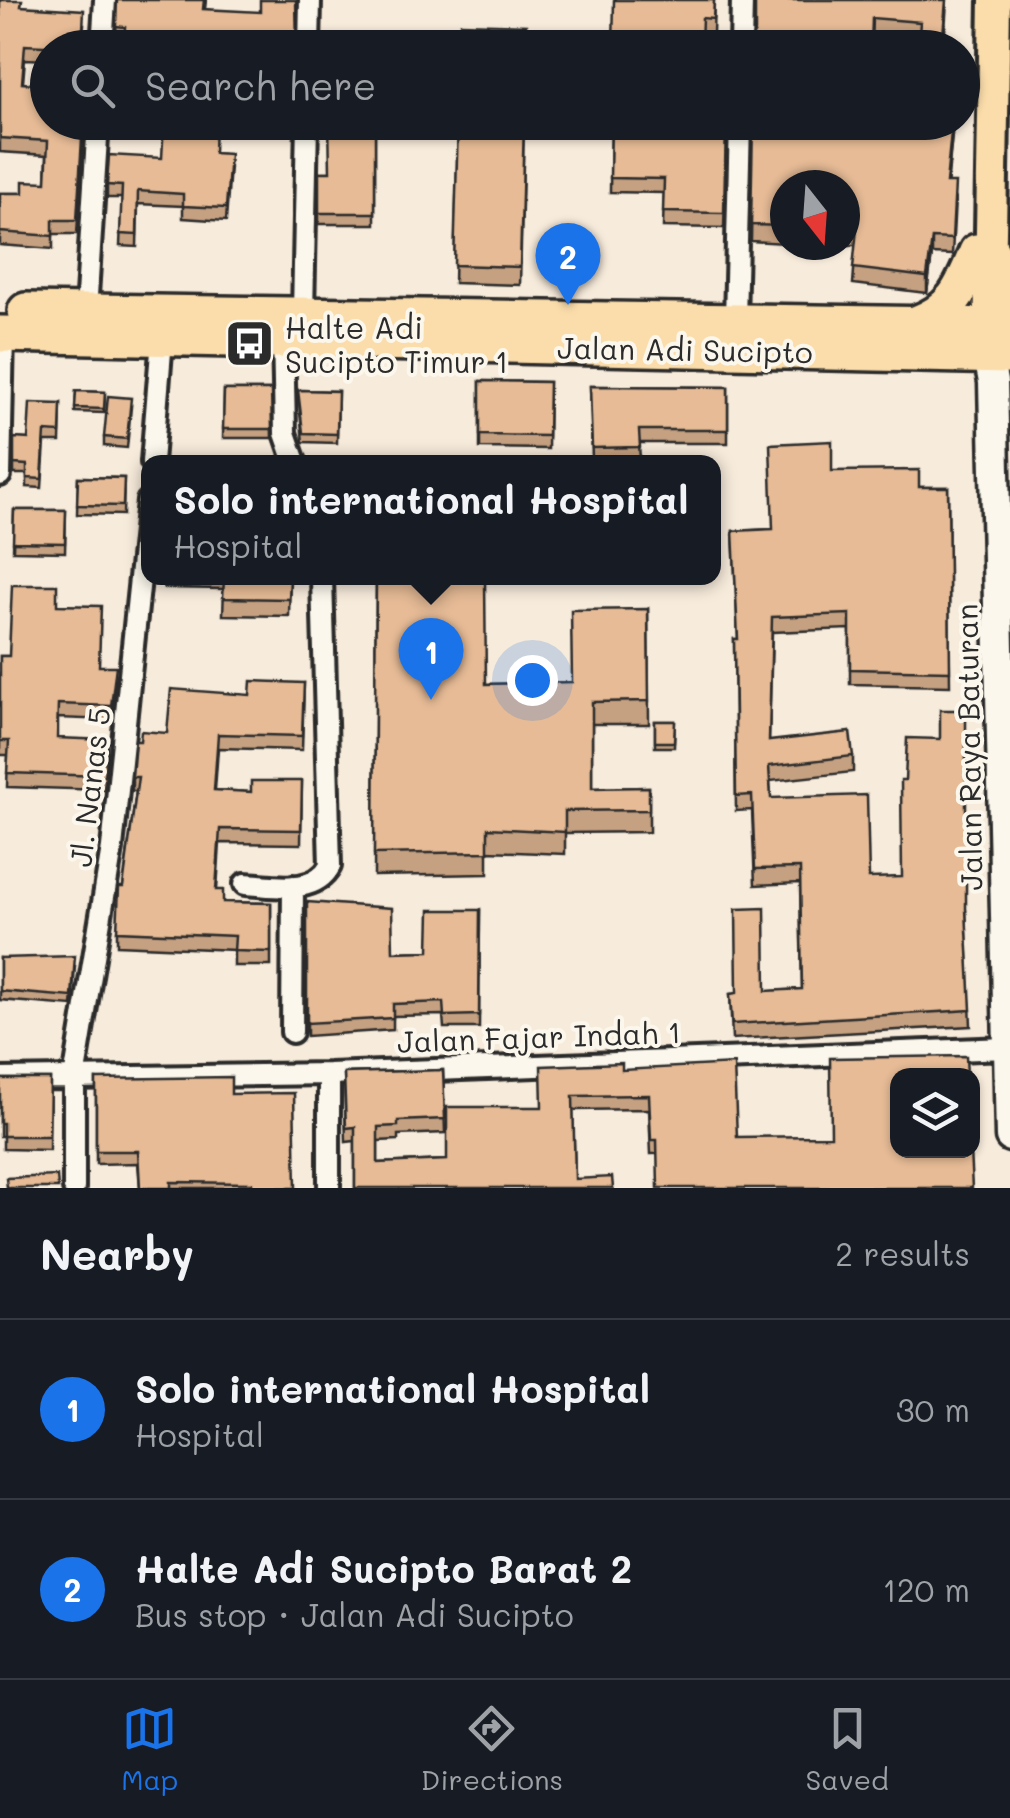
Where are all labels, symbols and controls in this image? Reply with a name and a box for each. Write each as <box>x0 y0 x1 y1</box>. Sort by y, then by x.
search box <box>30 30 980 140</box>
icon: search <box>65 58 120 113</box>
text: Search here <box>145 60 376 110</box>
north arrow <box>770 170 860 260</box>
pin: 2 <box>536 222 600 305</box>
place label: Halte Adi Sucipto Timur 1 <box>285 307 509 381</box>
bus stop icon: Halte Adi Sucipto Timur 1 <box>224 318 276 370</box>
street label: Jalan Adi Sucipto <box>557 327 813 371</box>
popup <box>141 455 721 585</box>
text: Solo international Hospital <box>174 474 688 524</box>
text: Hospital <box>174 524 302 566</box>
street label: Jalan Raya Baturan <box>946 603 990 891</box>
pin: 1 <box>398 618 464 700</box>
your location <box>507 655 558 706</box>
street label: Jl. Nanas 5 <box>59 705 119 869</box>
street label: Jalan Fajar Indah 1 <box>396 1011 682 1061</box>
map controls <box>890 1068 980 1158</box>
button: layers <box>890 1068 980 1158</box>
text: Nearby <box>40 1226 194 1281</box>
text: 2 results <box>835 1232 970 1274</box>
text: Solo international Hospital <box>135 1363 650 1413</box>
text: 1 <box>65 1388 80 1430</box>
text: 30 m <box>896 1388 970 1430</box>
text: Hospital <box>135 1413 264 1455</box>
text: Halte Adi Sucipto Barat 2 <box>135 1543 632 1593</box>
text: 2 <box>64 1568 81 1610</box>
text: 120 m <box>882 1568 970 1610</box>
text: Bus stop · Jalan Adi Sucipto <box>135 1593 574 1635</box>
tab: Map <box>121 1701 178 1797</box>
tab: Directions <box>421 1701 563 1797</box>
tab: Saved <box>806 1701 889 1797</box>

